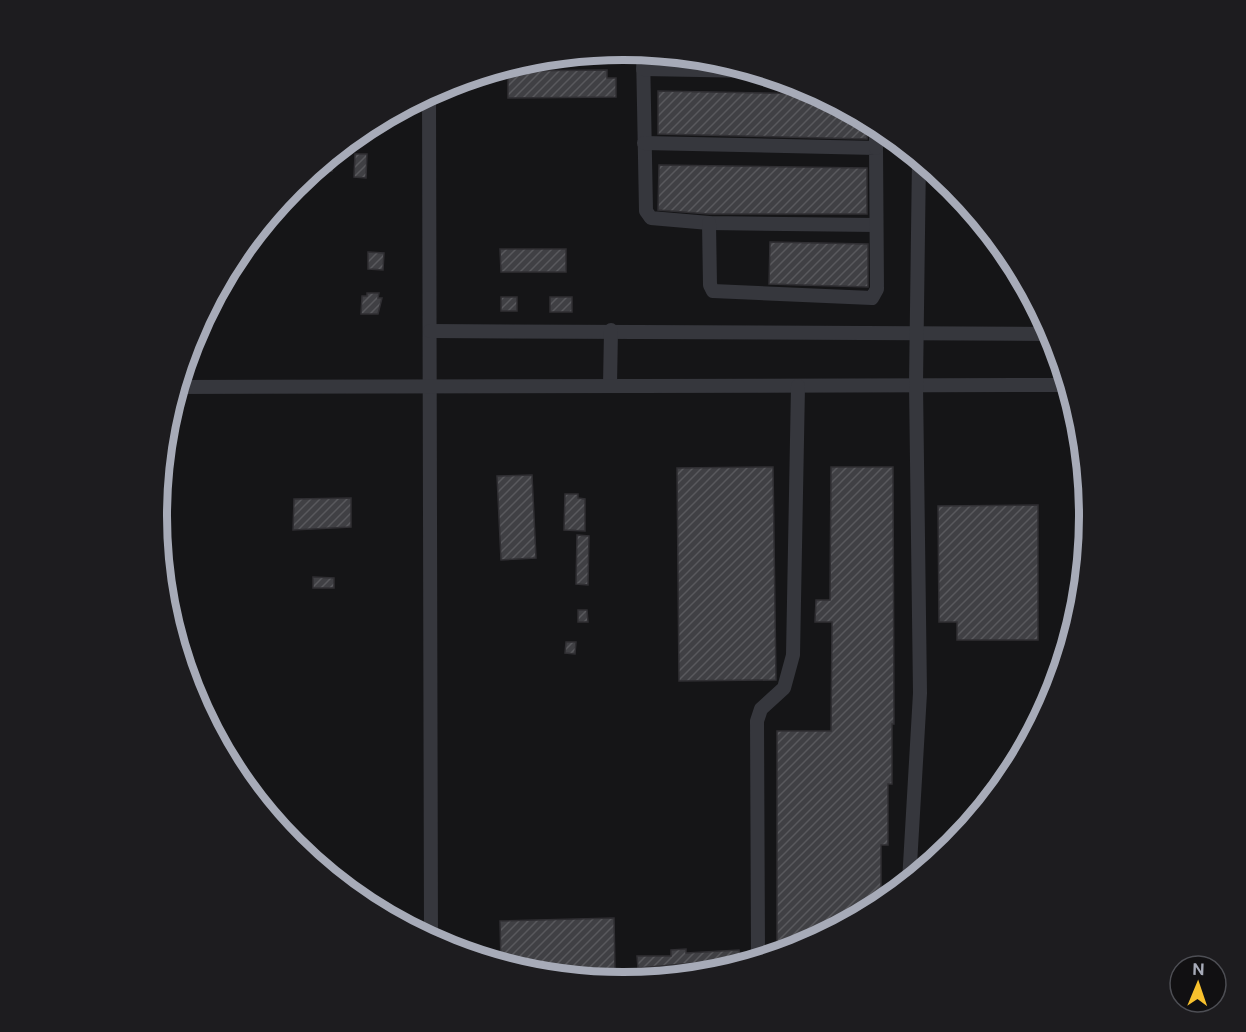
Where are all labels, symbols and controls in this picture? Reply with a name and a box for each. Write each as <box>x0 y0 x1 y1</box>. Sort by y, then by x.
north arrow <box>1168 954 1228 1014</box>
text: N <box>1192 960 1205 979</box>

